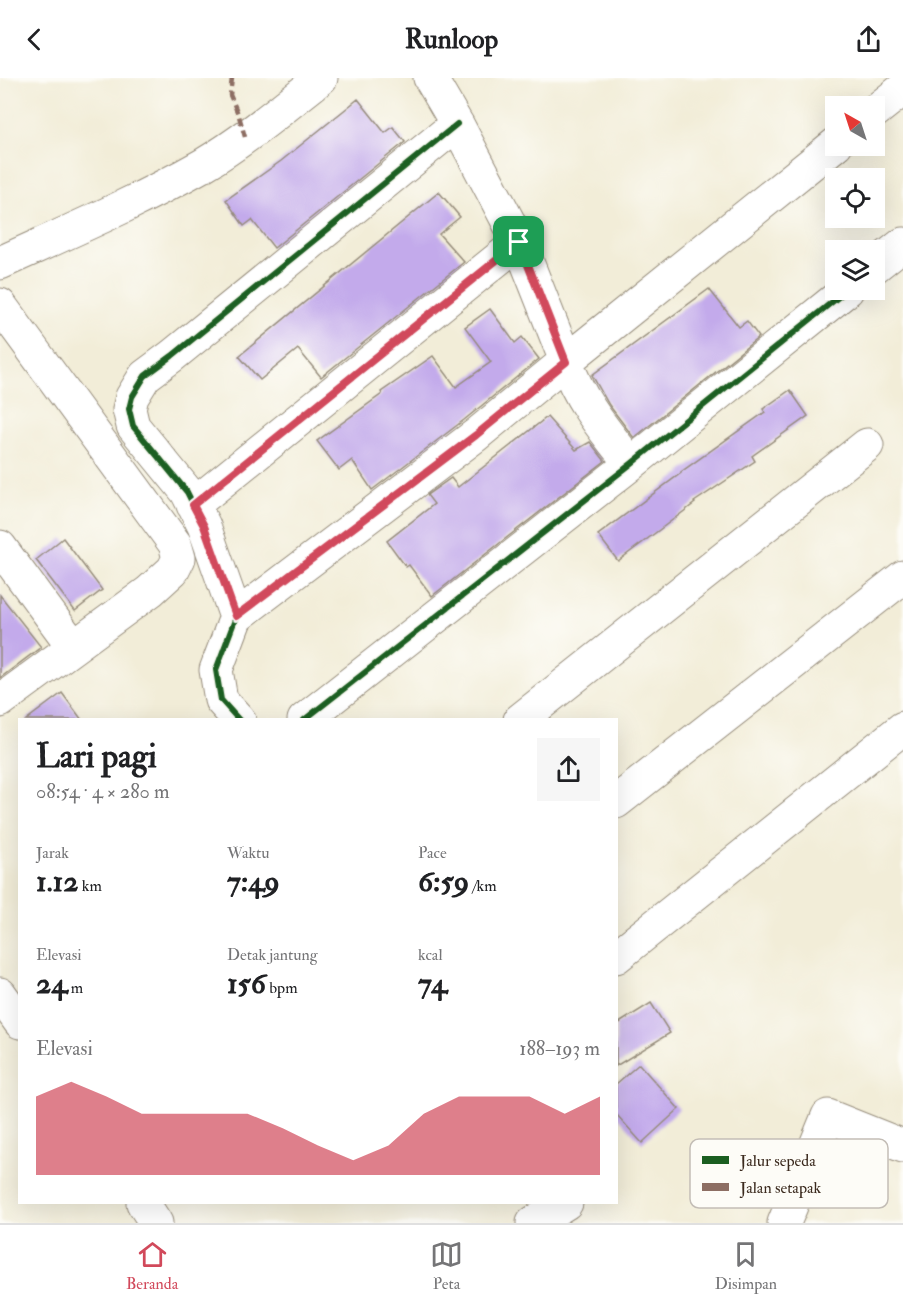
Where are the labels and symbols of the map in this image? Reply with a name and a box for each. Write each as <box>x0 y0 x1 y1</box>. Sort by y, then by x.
north arrow <box>825 96 885 156</box>
pin <box>493 216 544 267</box>
legend <box>690 1139 888 1208</box>
text: Jalur sepeda <box>739 1151 816 1172</box>
text: Jalan setapak <box>739 1178 822 1199</box>

